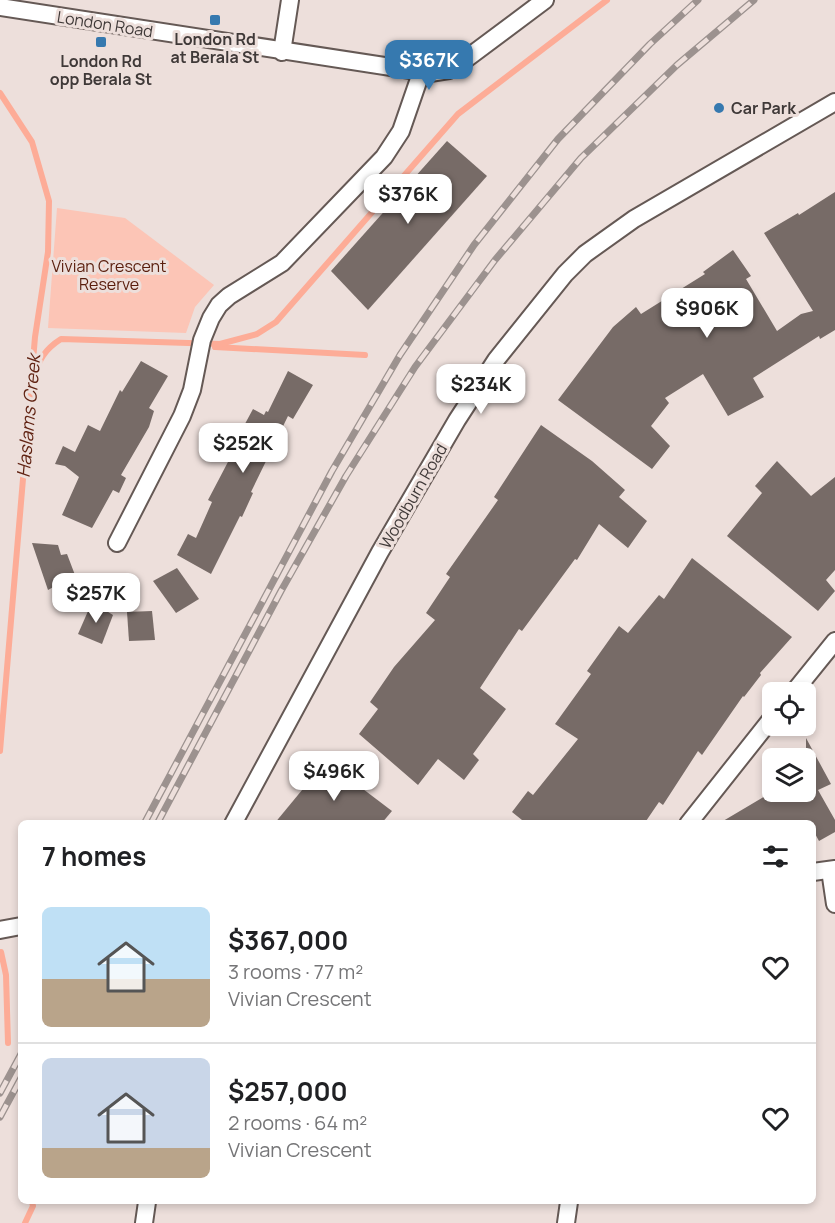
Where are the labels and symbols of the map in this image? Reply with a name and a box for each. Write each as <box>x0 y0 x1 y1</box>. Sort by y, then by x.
street label: London Road <box>56 6 154 42</box>
marker: London Rd at Berala St <box>208 13 222 27</box>
place label: London Rd at Berala St <box>171 28 259 68</box>
marker: London Rd opp Berala St <box>94 35 108 49</box>
pin: $367K <box>387 40 471 91</box>
place label: London Rd opp Berala St <box>50 50 152 90</box>
place label: Car Park <box>731 97 796 119</box>
marker: Car Park <box>712 101 726 115</box>
pin: $376K <box>366 174 450 225</box>
park label: Vivian Crescent Reserve <box>52 255 166 295</box>
pin: $906K <box>665 288 749 339</box>
water label: Haslams Creek <box>11 350 46 478</box>
pin: $234K <box>439 364 523 415</box>
pin: $252K <box>201 423 285 474</box>
street label: Woodburn Road <box>374 439 452 553</box>
pin: $257K <box>54 573 138 624</box>
pin: $496K <box>292 751 376 802</box>

